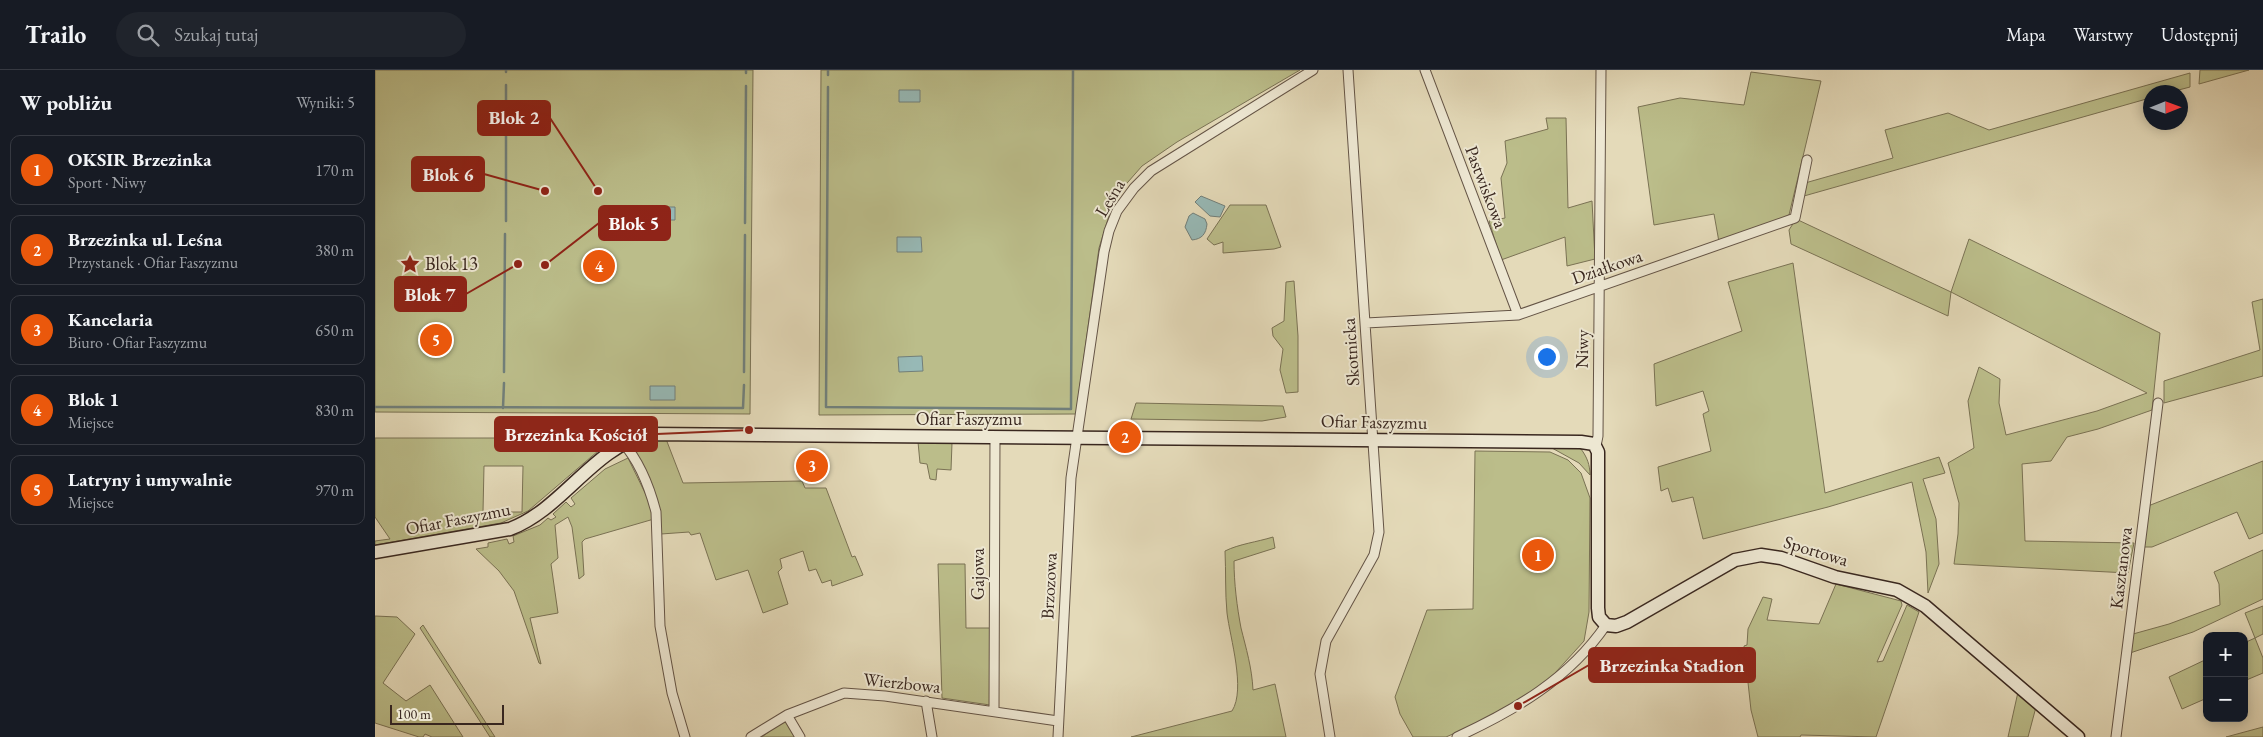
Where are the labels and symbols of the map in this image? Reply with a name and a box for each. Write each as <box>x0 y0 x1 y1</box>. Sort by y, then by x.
north arrow <box>2143 85 2188 130</box>
callout: Blok 2 <box>478 101 550 135</box>
text: Blok 2 <box>488 105 540 130</box>
street label: Pastwiskowa <box>1460 142 1513 232</box>
callout: Blok 6 <box>412 157 484 191</box>
text: Blok 6 <box>422 162 474 187</box>
street label: Leśna <box>1089 174 1130 221</box>
callout: Blok 5 <box>599 206 670 240</box>
text: Blok 5 <box>608 211 660 236</box>
street label: Działkowa <box>1568 243 1646 289</box>
pin: 4 <box>583 247 615 285</box>
place label: Blok 13 <box>425 252 478 275</box>
place icon: Blok 13 <box>399 253 421 275</box>
callout: Blok 7 <box>395 277 466 311</box>
text: Blok 7 <box>404 282 457 307</box>
street label: Skotnicka <box>1337 316 1364 387</box>
pin: 5 <box>420 321 452 359</box>
street label: Niwy <box>1570 329 1593 369</box>
your location <box>1534 344 1560 370</box>
street label: Ofiar Faszyzmu <box>916 407 1023 430</box>
street label: Ofiar Faszyzmu <box>1321 409 1428 434</box>
callout: Brzezinka Kościół <box>495 417 657 451</box>
pin: 2 <box>1109 418 1141 456</box>
text: Brzezinka Kościół <box>505 422 648 447</box>
pin: 3 <box>796 447 828 485</box>
street label: Ofiar Faszyzmu <box>403 497 513 540</box>
street label: Kasztanowa <box>2104 525 2137 610</box>
street label: Sportowa <box>1781 530 1852 571</box>
pin: 1 <box>1522 536 1554 574</box>
street label: Gajowa <box>966 547 989 600</box>
street label: Brzozowa <box>1035 551 1062 620</box>
callout: Brzezinka Stadion <box>1589 648 1755 682</box>
text: Brzezinka Stadion <box>1599 653 1745 678</box>
street label: Wierzbowa <box>862 667 943 698</box>
scale bar <box>390 702 504 725</box>

